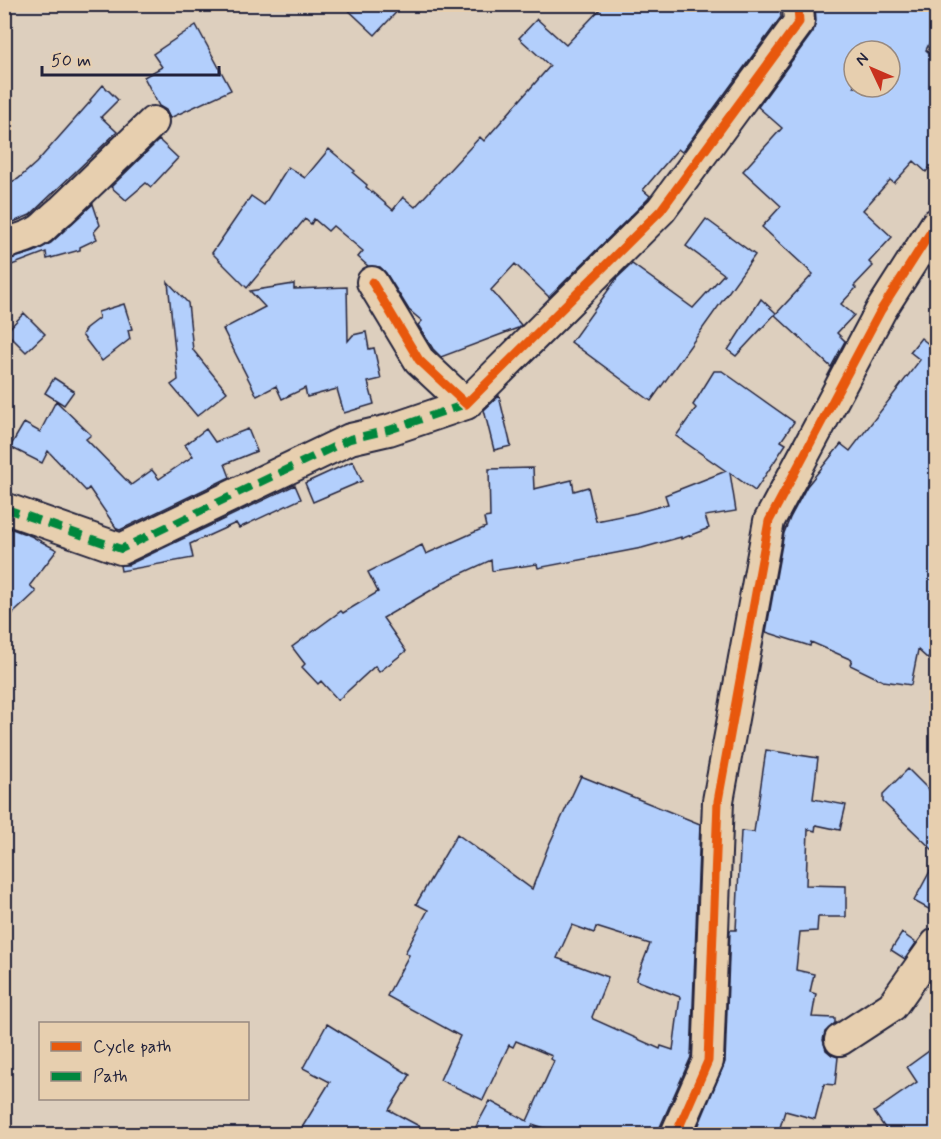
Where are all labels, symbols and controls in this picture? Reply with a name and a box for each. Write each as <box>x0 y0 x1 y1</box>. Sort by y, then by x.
scale bar <box>42 39 219 77</box>
north arrow <box>842 39 902 99</box>
text: N <box>851 48 874 71</box>
text: 50 m <box>51 49 91 73</box>
legend <box>39 1022 249 1100</box>
text: Cycle path <box>93 1035 171 1059</box>
text: Path <box>93 1065 128 1089</box>

